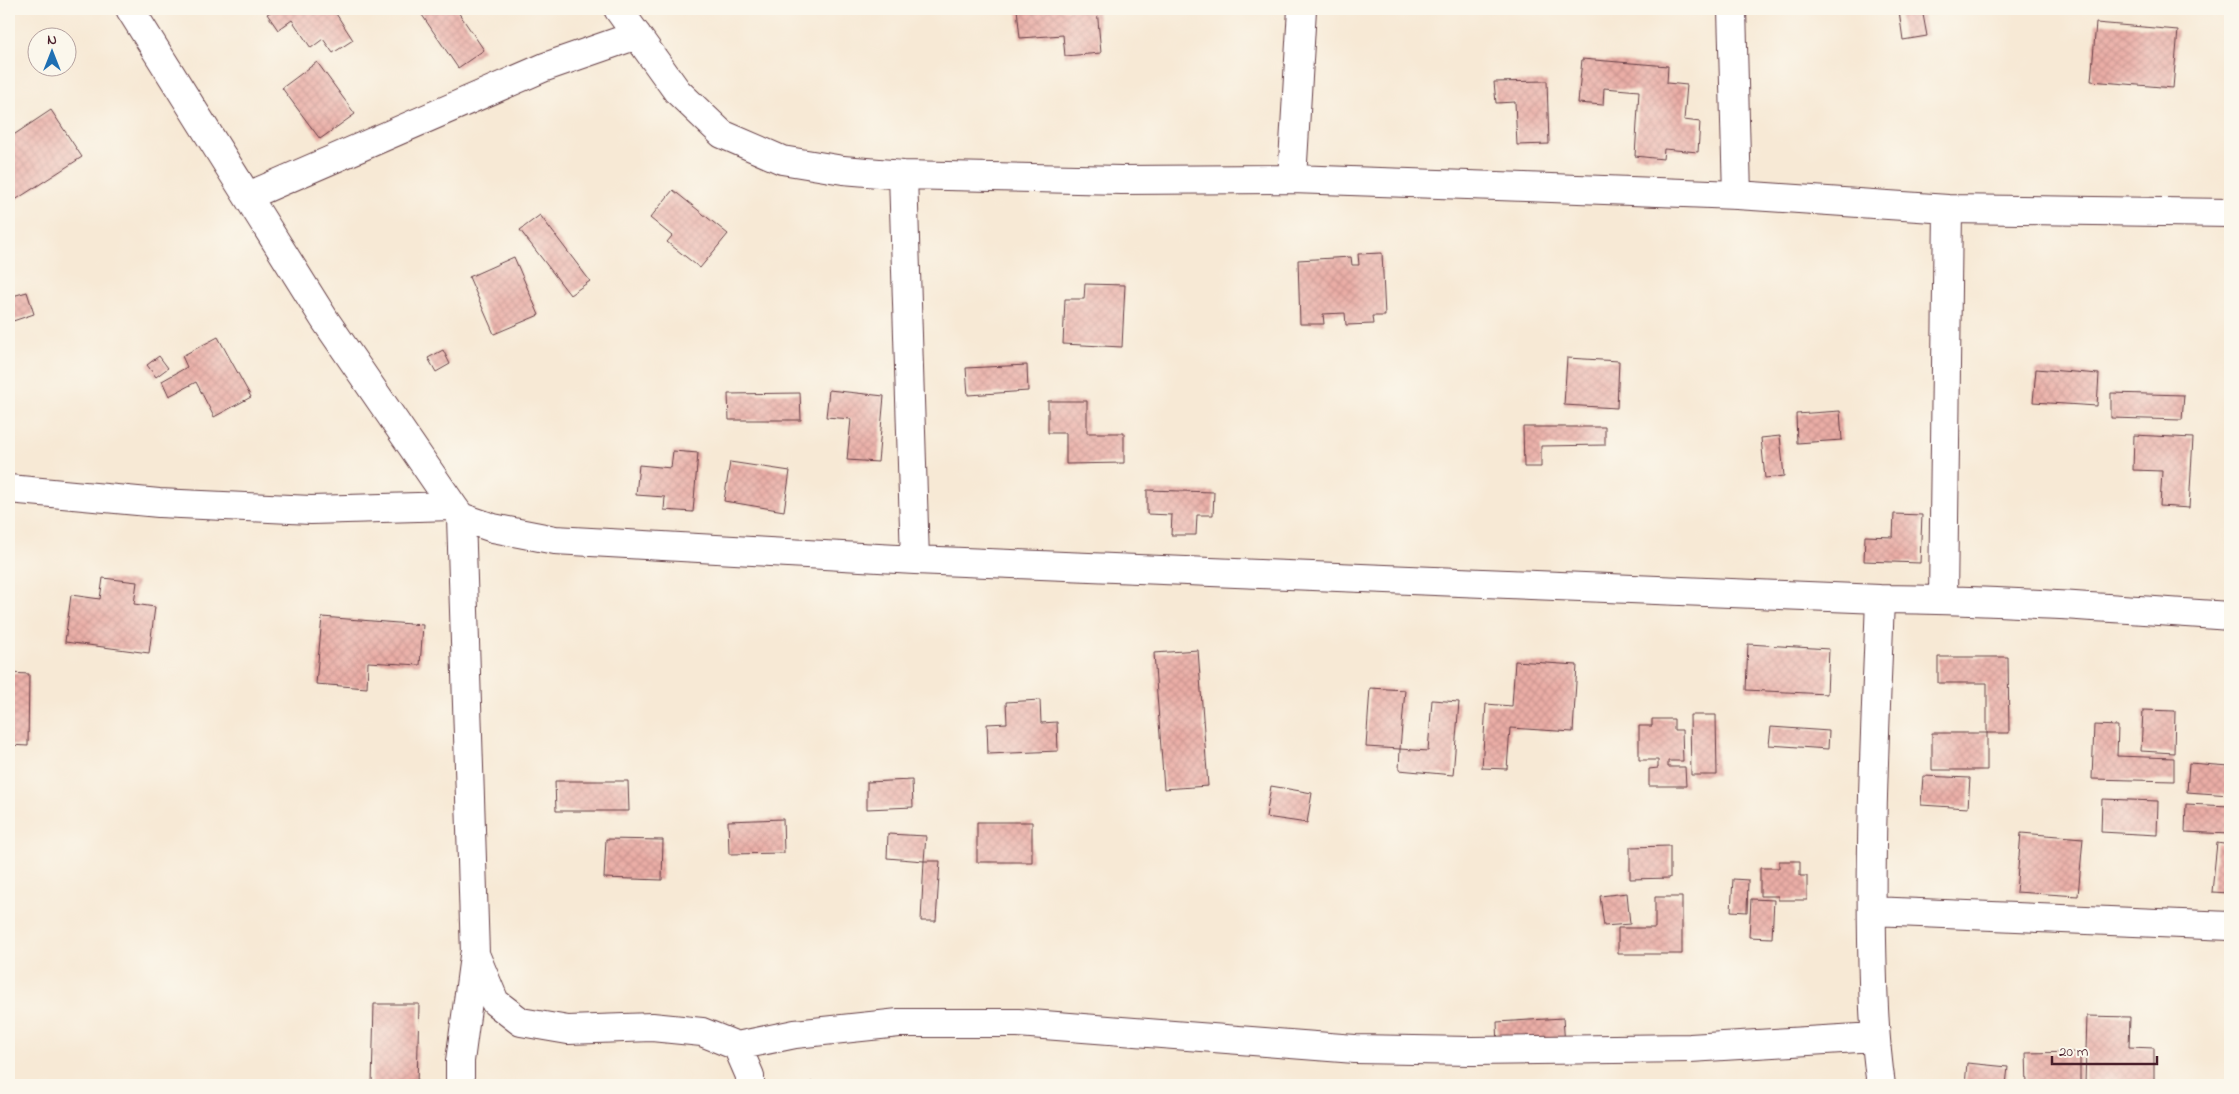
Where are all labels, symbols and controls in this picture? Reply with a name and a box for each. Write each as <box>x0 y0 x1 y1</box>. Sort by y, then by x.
north arrow <box>28 28 78 78</box>
text: N <box>47 30 57 51</box>
scale bar <box>2052 1034 2156 1066</box>
text: 20 m <box>2059 1041 2089 1063</box>

